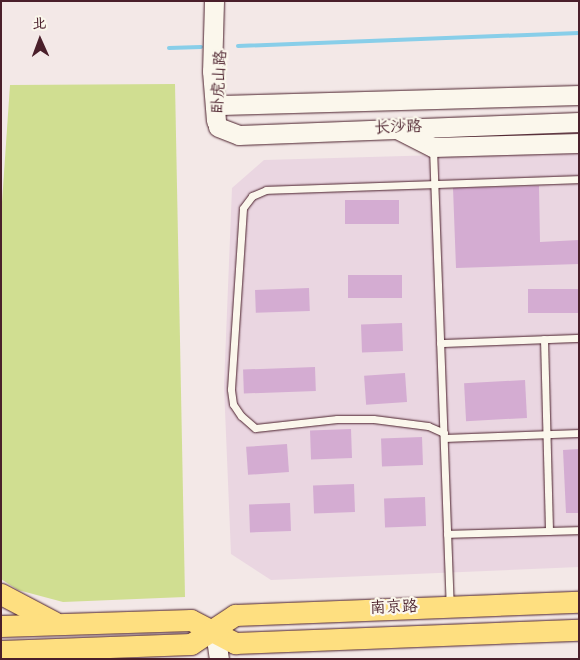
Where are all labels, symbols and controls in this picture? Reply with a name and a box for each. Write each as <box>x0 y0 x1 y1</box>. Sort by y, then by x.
north arrow <box>15 15 65 65</box>
text: 北 <box>32 15 47 35</box>
street label: 卧虎山路 <box>210 50 232 114</box>
street label: 长沙路 <box>374 119 422 139</box>
street label: 南京路 <box>370 599 418 619</box>

